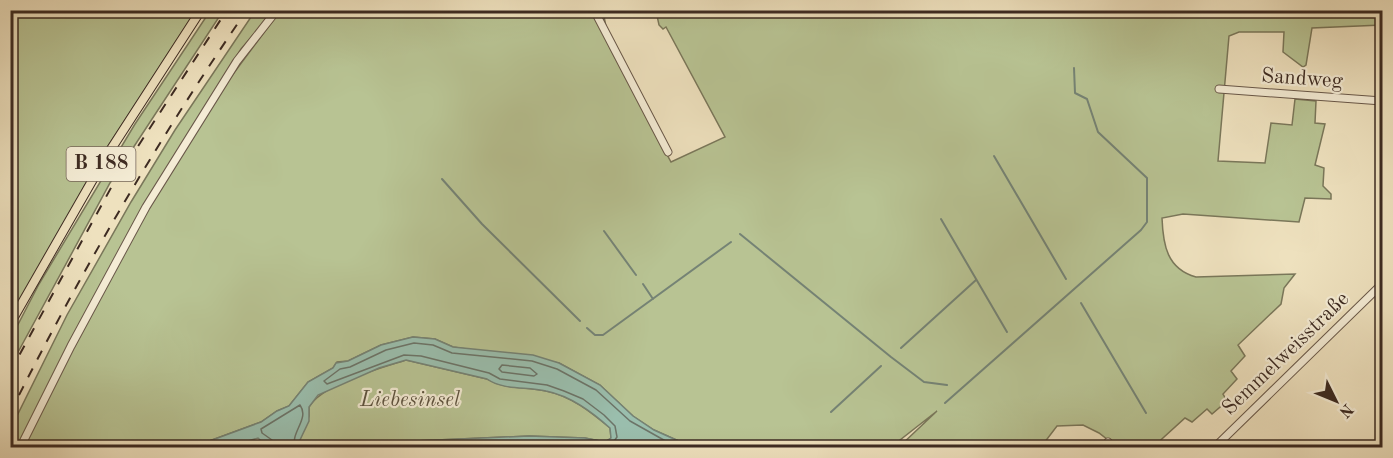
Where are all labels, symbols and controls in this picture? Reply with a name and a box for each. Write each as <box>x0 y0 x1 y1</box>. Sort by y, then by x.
street label: Sandweg <box>1260 66 1344 92</box>
road number: B 188 <box>66 147 136 181</box>
street label: Semmelweisstraße <box>1219 288 1353 420</box>
north arrow <box>1306 371 1366 431</box>
park label: Liebesinsel <box>359 390 460 411</box>
text: N <box>1335 400 1356 420</box>

